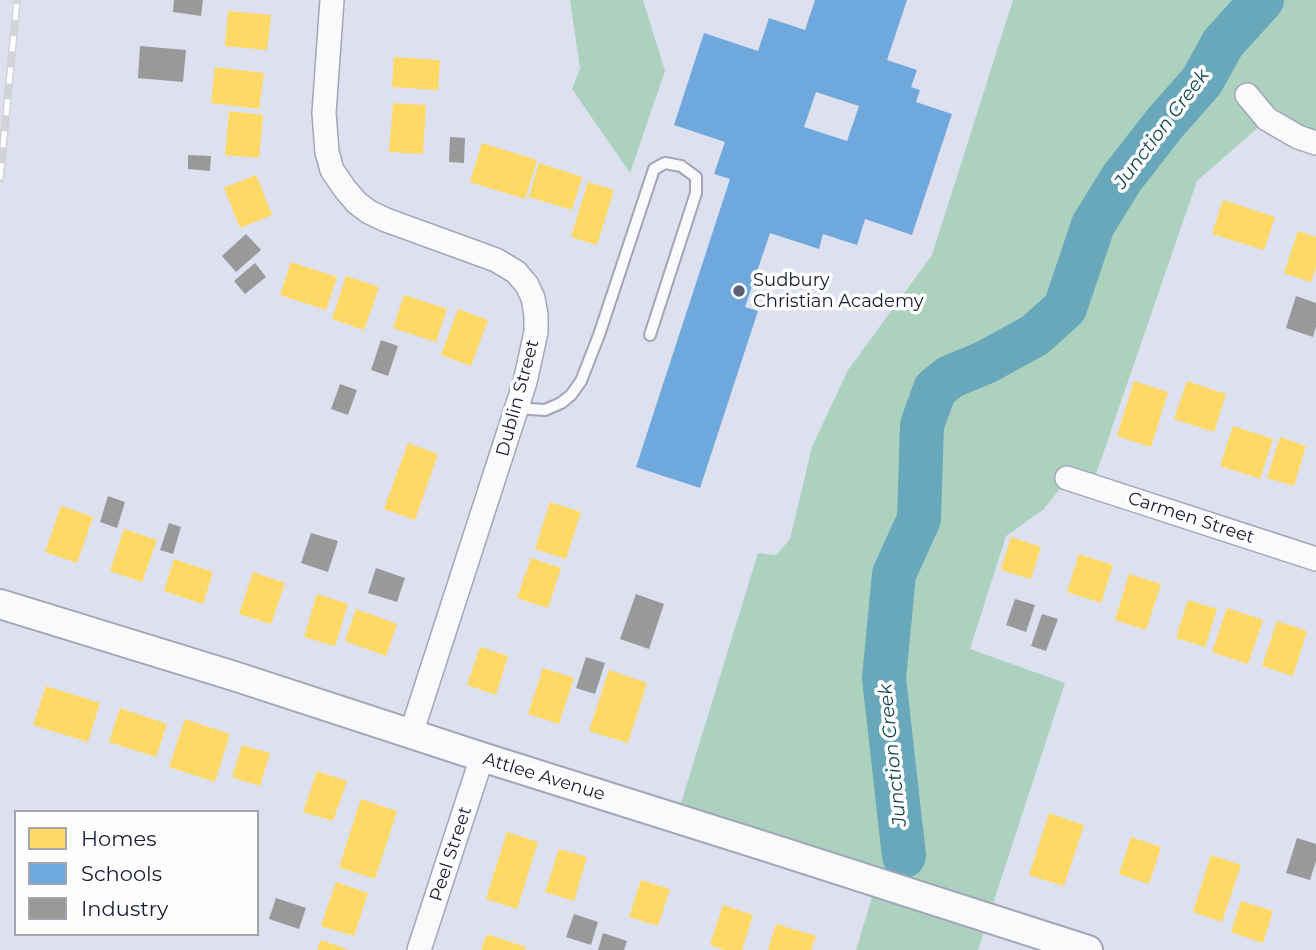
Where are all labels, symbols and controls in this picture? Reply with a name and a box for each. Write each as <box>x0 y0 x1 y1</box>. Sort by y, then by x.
water label: Junction Creek <box>1110 65 1214 193</box>
place label: Sudbury Christian Academy <box>753 270 923 312</box>
marker: Sudbury Christian Academy <box>731 283 747 299</box>
street label: Dublin Street <box>492 337 544 459</box>
street label: Carmen Street <box>1125 487 1257 549</box>
water label: Junction Creek <box>874 682 912 828</box>
street label: Attlee Avenue <box>480 748 608 806</box>
street label: Peel Street <box>426 804 476 904</box>
legend <box>14 810 259 936</box>
text: Homes <box>81 826 156 851</box>
text: Schools <box>81 861 162 886</box>
text: Industry <box>81 896 168 921</box>

